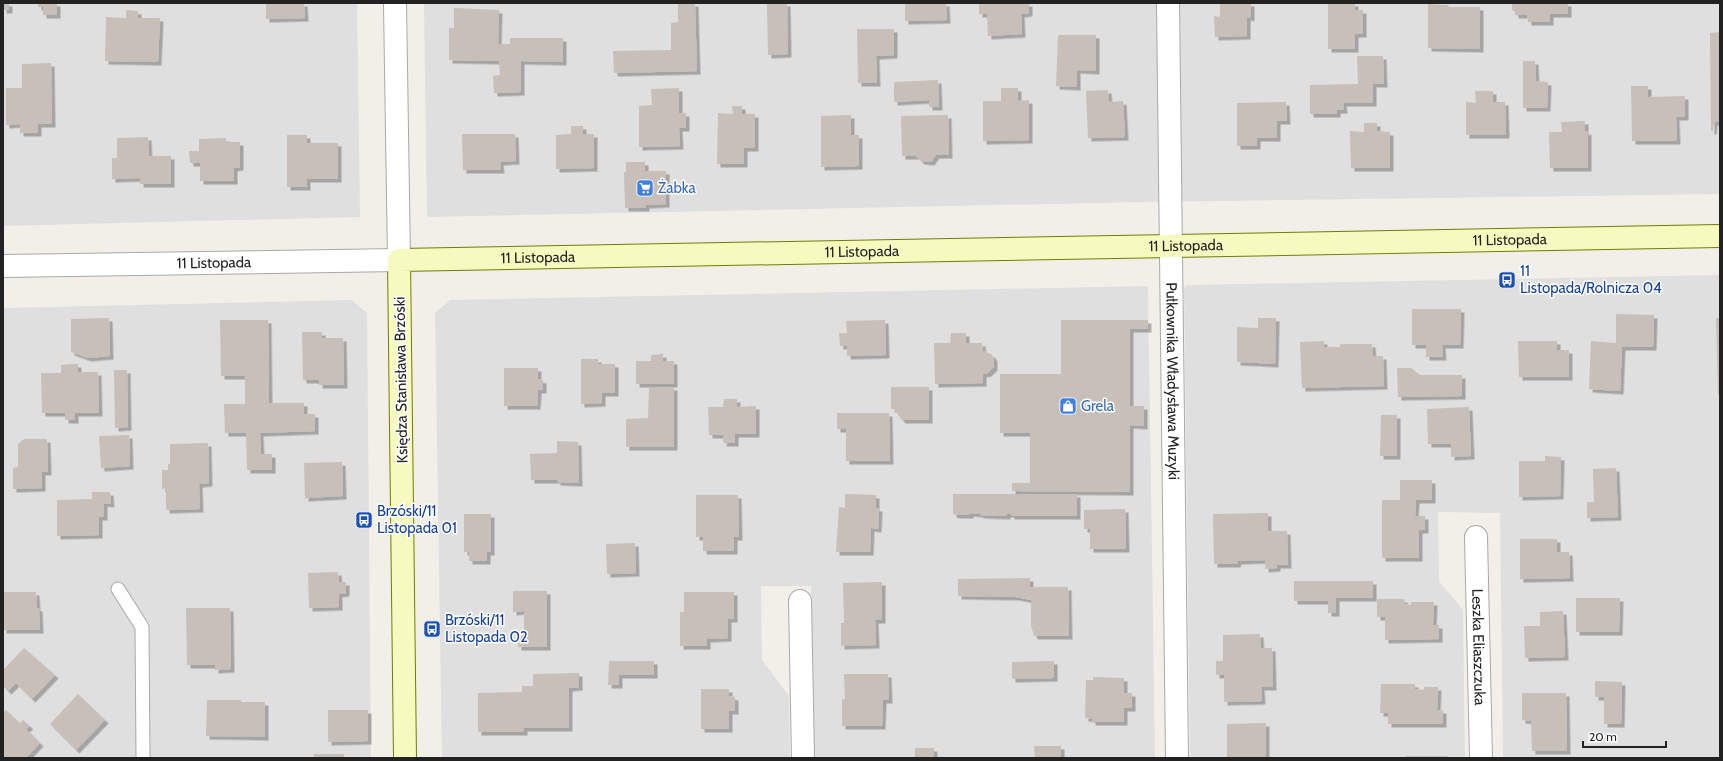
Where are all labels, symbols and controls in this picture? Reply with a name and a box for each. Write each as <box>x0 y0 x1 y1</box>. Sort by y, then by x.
supermarket icon: Żabka <box>635 178 655 198</box>
place label: Żabka <box>658 178 696 197</box>
street label: 11 Listopada <box>1472 230 1548 249</box>
street label: 11 Listopada <box>1148 236 1224 255</box>
street label: 11 Listopada <box>825 242 900 261</box>
street label: 11 Listopada <box>501 248 576 267</box>
street label: 11 Listopada <box>177 253 252 272</box>
place label: 11 Listopada/Rolnicza 04 <box>1520 262 1662 297</box>
bus stop icon: 11 Listopada/Rolnicza 04 <box>1497 270 1517 290</box>
street label: Pułkownika Władysława Muzyki <box>1162 282 1183 480</box>
street label: Księdza Stanisława Brzóski <box>391 296 411 464</box>
shop icon: Grela <box>1058 396 1078 416</box>
place label: Grela <box>1081 397 1115 415</box>
place label: Brzóski/11 Listopada 01 <box>377 502 457 537</box>
bus stop icon: Brzóski/11 Listopada 01 <box>354 510 374 530</box>
street label: Leszka Eliaszczuka <box>1468 588 1489 706</box>
place label: Brzóski/11 Listopada 02 <box>445 611 528 646</box>
bus stop icon: Brzóski/11 Listopada 02 <box>422 619 442 639</box>
scale bar <box>1583 723 1666 749</box>
text: 20 m <box>1589 729 1617 744</box>

